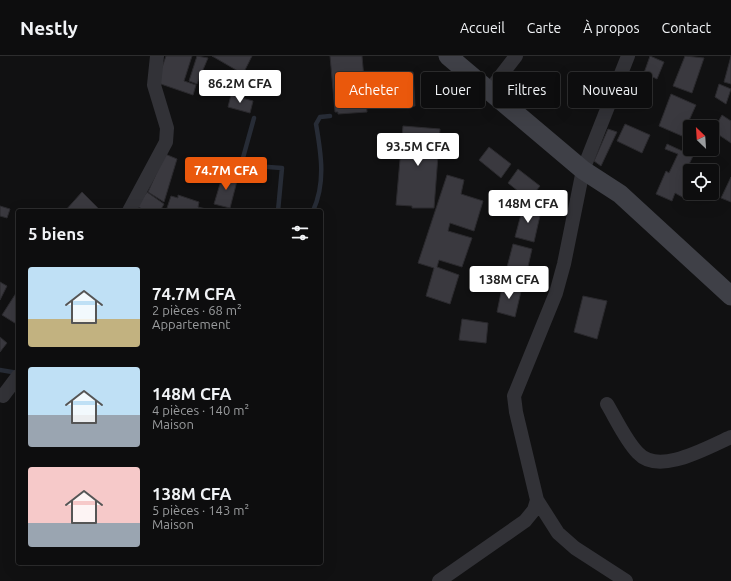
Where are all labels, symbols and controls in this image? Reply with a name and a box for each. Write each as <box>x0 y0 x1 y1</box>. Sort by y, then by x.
text: Nestly <box>20 17 78 39</box>
text: Accueil <box>460 20 505 36</box>
text: Carte <box>527 20 561 36</box>
text: À propos <box>583 20 640 36</box>
text: Contact <box>662 20 711 36</box>
pin: 86.2M CFA <box>194 70 286 104</box>
chip: Acheter <box>335 72 413 108</box>
chip: Louer <box>421 72 485 108</box>
chip: Filtres <box>493 72 560 108</box>
chip: Nouveau <box>568 72 652 108</box>
text: 86.2M CFA <box>208 76 272 90</box>
north arrow <box>683 120 719 156</box>
map controls <box>683 120 719 200</box>
pin: 93.5M CFA <box>372 133 464 167</box>
text: 93.5M CFA <box>386 139 450 153</box>
pin: 74.7M CFA <box>180 157 272 191</box>
text: 74.7M CFA <box>194 163 258 177</box>
button: locate <box>683 164 719 200</box>
pin: 148M CFA <box>487 190 569 224</box>
text: 148M CFA <box>498 196 558 210</box>
icon: filters <box>289 222 311 244</box>
text: 5 biens <box>28 224 84 243</box>
pin: 138M CFA <box>468 266 550 300</box>
text: 138M CFA <box>479 272 539 286</box>
icon: home <box>60 283 108 331</box>
text: 74.7M CFA <box>152 284 236 303</box>
text: 2 pièces · 68 m² <box>152 303 242 317</box>
text: Appartement <box>152 317 230 331</box>
icon: home <box>60 383 108 431</box>
text: 148M CFA <box>152 384 232 403</box>
text: 4 pièces · 140 m² <box>152 403 249 417</box>
text: Maison <box>152 417 194 431</box>
icon: home <box>60 483 108 531</box>
text: 138M CFA <box>152 484 232 503</box>
text: 5 pièces · 143 m² <box>152 503 249 517</box>
text: Maison <box>152 517 194 531</box>

